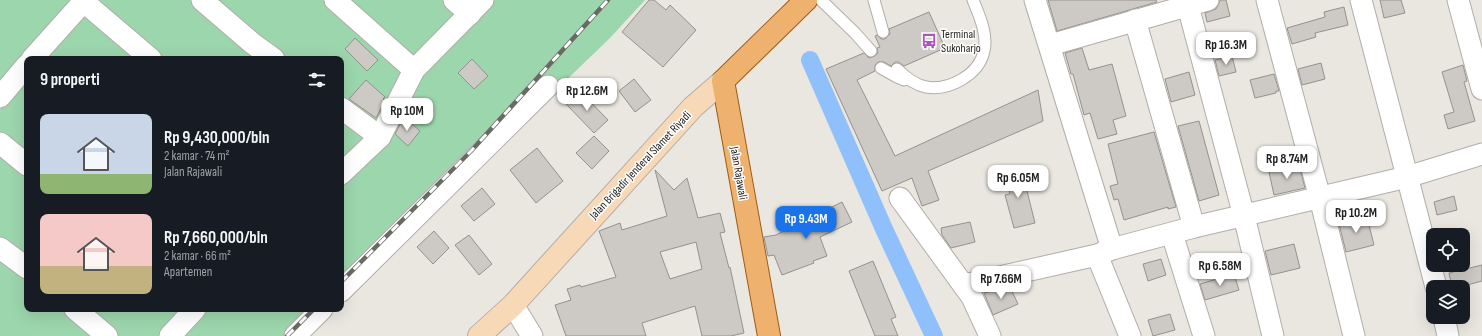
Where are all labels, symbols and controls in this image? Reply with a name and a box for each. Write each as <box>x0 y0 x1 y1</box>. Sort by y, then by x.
place label: Terminal Sukoharjo <box>941 27 981 56</box>
bus stop icon: Terminal Sukoharjo <box>920 32 938 50</box>
pin: Rp 16.3M <box>1185 32 1267 66</box>
text: Rp 16.3M <box>1205 37 1247 53</box>
icon: filters <box>306 69 328 91</box>
text: 9 properti <box>40 70 100 90</box>
pin: Rp 12.6M <box>546 78 628 112</box>
text: Rp 12.6M <box>566 83 608 99</box>
pin: Rp 10M <box>374 98 440 132</box>
text: Rp 10M <box>390 103 424 119</box>
street label: Jalan Brigadir Jenderal Slamet Riyadi <box>586 108 694 223</box>
text: Rp 9,430,000/bln <box>164 128 270 148</box>
icon: home <box>72 130 120 178</box>
street label: Jalan Rajawali <box>726 144 751 201</box>
pin: Rp 8.74M <box>1246 146 1328 180</box>
text: 2 kamar · 74 m² <box>164 148 230 164</box>
text: Rp 8.74M <box>1266 151 1308 167</box>
text: Jalan Rajawali <box>164 164 222 180</box>
pin: Rp 6.05M <box>977 165 1059 199</box>
text: Rp 6.05M <box>997 170 1039 186</box>
pin: Rp 10.2M <box>1315 200 1397 234</box>
text: Rp 10.2M <box>1335 205 1377 221</box>
pin: Rp 9.43M <box>765 206 847 240</box>
text: Rp 9.43M <box>784 211 828 227</box>
text: Rp 7,660,000/bln <box>164 228 268 248</box>
map controls <box>1426 228 1470 324</box>
button: locate <box>1426 228 1470 272</box>
icon: home <box>72 230 120 278</box>
text: 2 kamar · 66 m² <box>164 248 231 264</box>
pin: Rp 6.58M <box>1179 253 1261 287</box>
text: Rp 6.58M <box>1199 258 1241 274</box>
text: Apartemen <box>164 264 212 280</box>
pin: Rp 7.66M <box>960 266 1042 300</box>
text: Rp 7.66M <box>980 271 1022 287</box>
button: layers <box>1426 280 1470 324</box>

